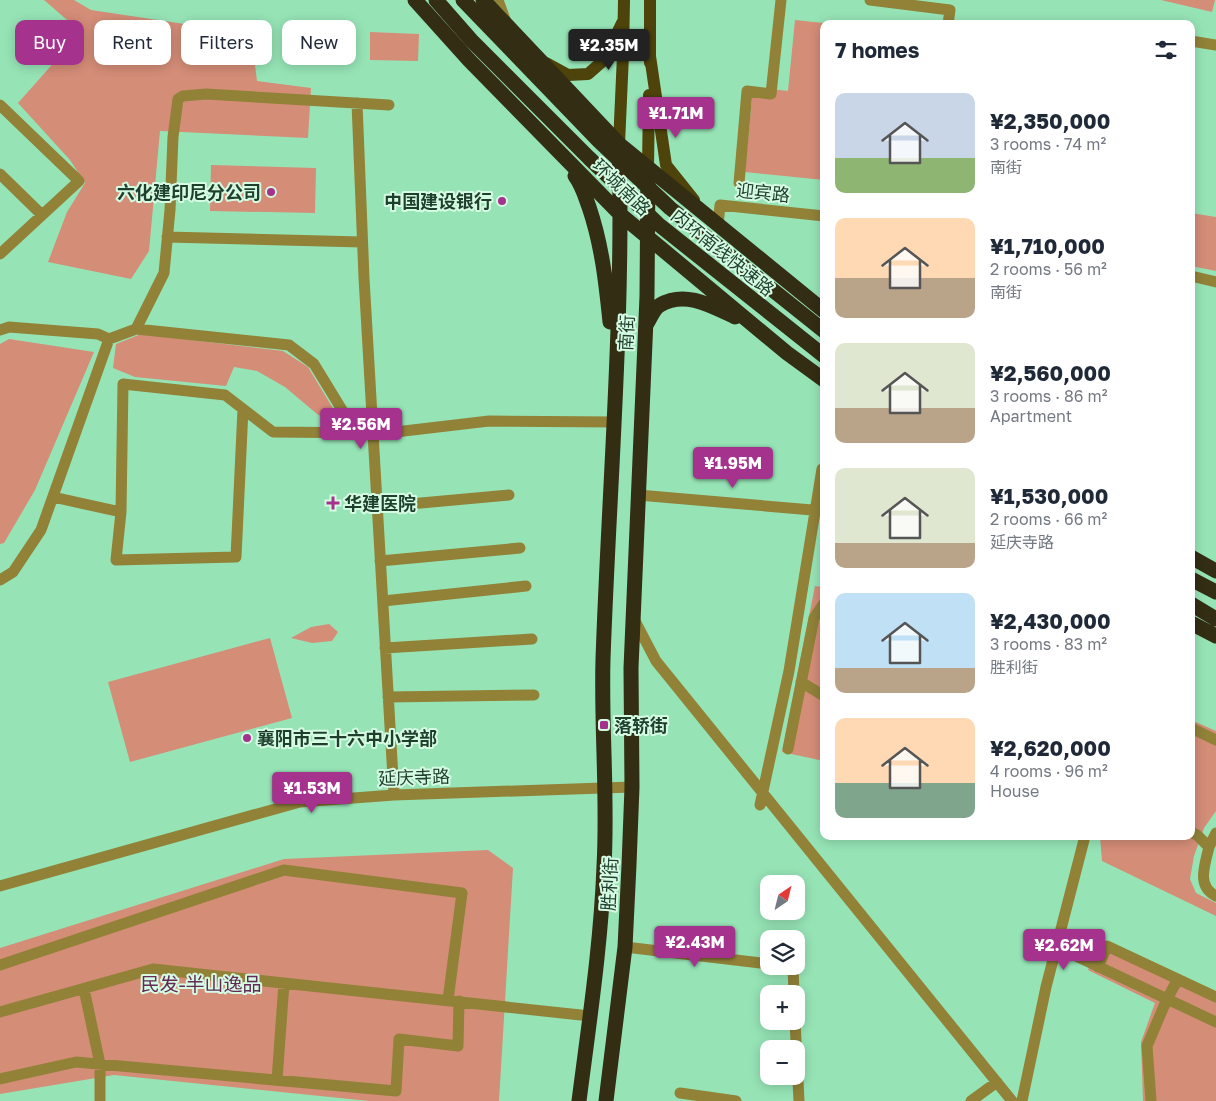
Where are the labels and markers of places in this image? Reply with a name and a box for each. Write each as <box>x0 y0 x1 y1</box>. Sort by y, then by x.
pin: ¥2.35M <box>568 28 650 71</box>
pin: ¥1.71M <box>635 96 717 139</box>
place label: 六化建印尼分公司 <box>117 181 261 203</box>
marker: 六化建印尼分公司 <box>265 186 277 198</box>
place label: 中国建设银行 <box>384 190 492 212</box>
marker: 中国建设银行 <box>496 195 508 207</box>
pin: ¥2.56M <box>320 408 402 450</box>
pin: ¥1.95M <box>692 446 774 489</box>
place label: 华建医院 <box>344 492 416 514</box>
marker: 华建医院 <box>326 496 340 510</box>
place label: 落轿街 <box>614 714 668 736</box>
marker: 落轿街 <box>598 719 610 731</box>
place label: 襄阳市三十六中小学部 <box>257 727 437 749</box>
marker: 襄阳市三十六中小学部 <box>241 732 253 744</box>
pin: ¥1.53M <box>271 772 353 814</box>
pin: ¥2.43M <box>654 926 736 968</box>
pin: ¥2.62M <box>1023 928 1105 971</box>

